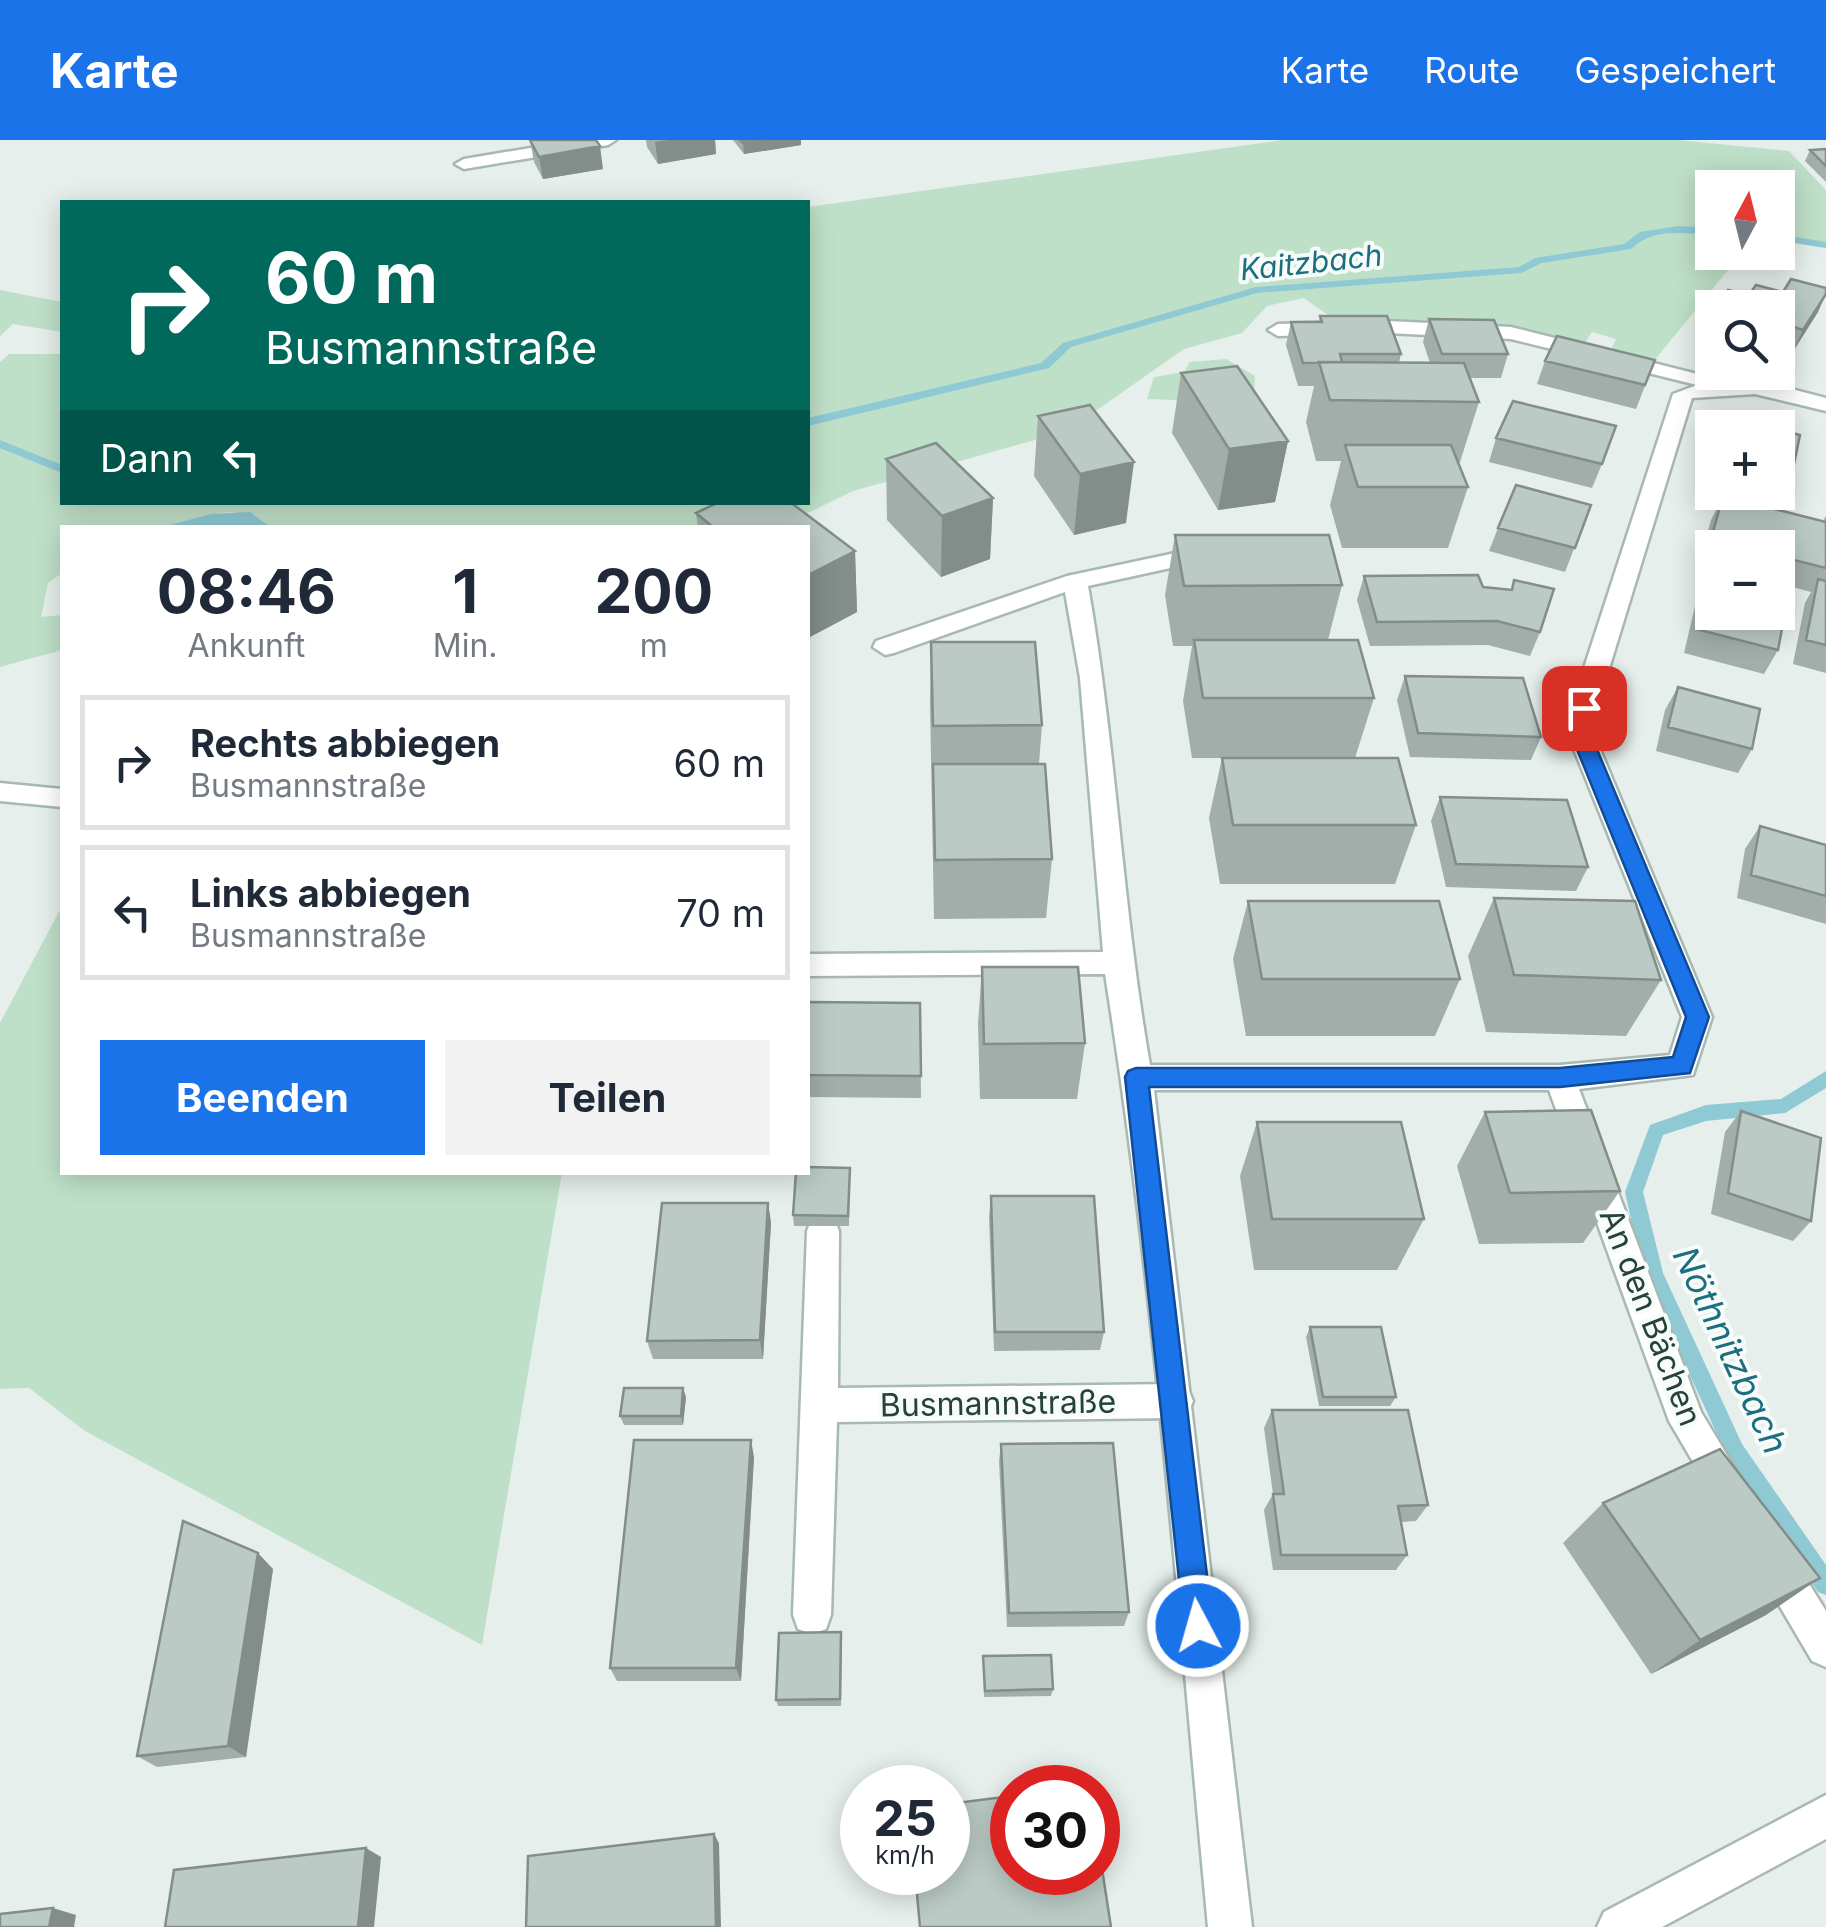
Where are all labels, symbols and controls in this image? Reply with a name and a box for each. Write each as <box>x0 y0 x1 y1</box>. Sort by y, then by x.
text: Karte <box>50 41 179 100</box>
text: Karte <box>1281 49 1369 91</box>
text: Route <box>1424 49 1519 91</box>
text: Gespeichert <box>1574 49 1776 91</box>
north arrow <box>1695 170 1795 270</box>
map controls <box>1695 170 1795 630</box>
text: 60 m <box>265 235 438 320</box>
water label: Kaitzbach <box>1238 237 1384 287</box>
icon: right <box>100 240 230 370</box>
button: search <box>1695 290 1795 390</box>
text: Busmannstraße <box>265 320 597 375</box>
button: + <box>1695 410 1795 510</box>
icon: left <box>214 430 269 485</box>
text: Dann <box>100 435 194 481</box>
button: − <box>1695 530 1795 630</box>
text: 08:46 <box>157 555 336 627</box>
text: 1 <box>452 555 478 627</box>
text: 200 <box>594 555 713 627</box>
text: Ankunft <box>188 626 305 665</box>
text: Min. <box>433 626 498 665</box>
text: m <box>640 626 668 665</box>
pin <box>1542 666 1627 751</box>
icon: arrive <box>1557 681 1612 736</box>
text: Rechts abbiegen <box>190 720 500 766</box>
icon: right <box>105 735 160 790</box>
text: 60 m <box>673 740 765 786</box>
text: Busmannstraße <box>190 766 426 805</box>
text: Links abbiegen <box>190 870 471 916</box>
icon: left <box>105 885 160 940</box>
text: 70 m <box>676 890 765 936</box>
text: Busmannstraße <box>190 916 426 955</box>
button: Beenden <box>100 1040 425 1155</box>
button: Teilen <box>445 1040 770 1155</box>
street label: An den Bächen <box>1592 1203 1710 1431</box>
water label: Nöthnitzbach <box>1665 1240 1797 1460</box>
street label: Busmannstraße <box>880 1381 1116 1425</box>
position arrow <box>1146 1574 1250 1678</box>
speed limit sign: 30 <box>990 1765 1120 1895</box>
text: 25 <box>873 1788 937 1848</box>
text: km/h <box>875 1840 935 1870</box>

